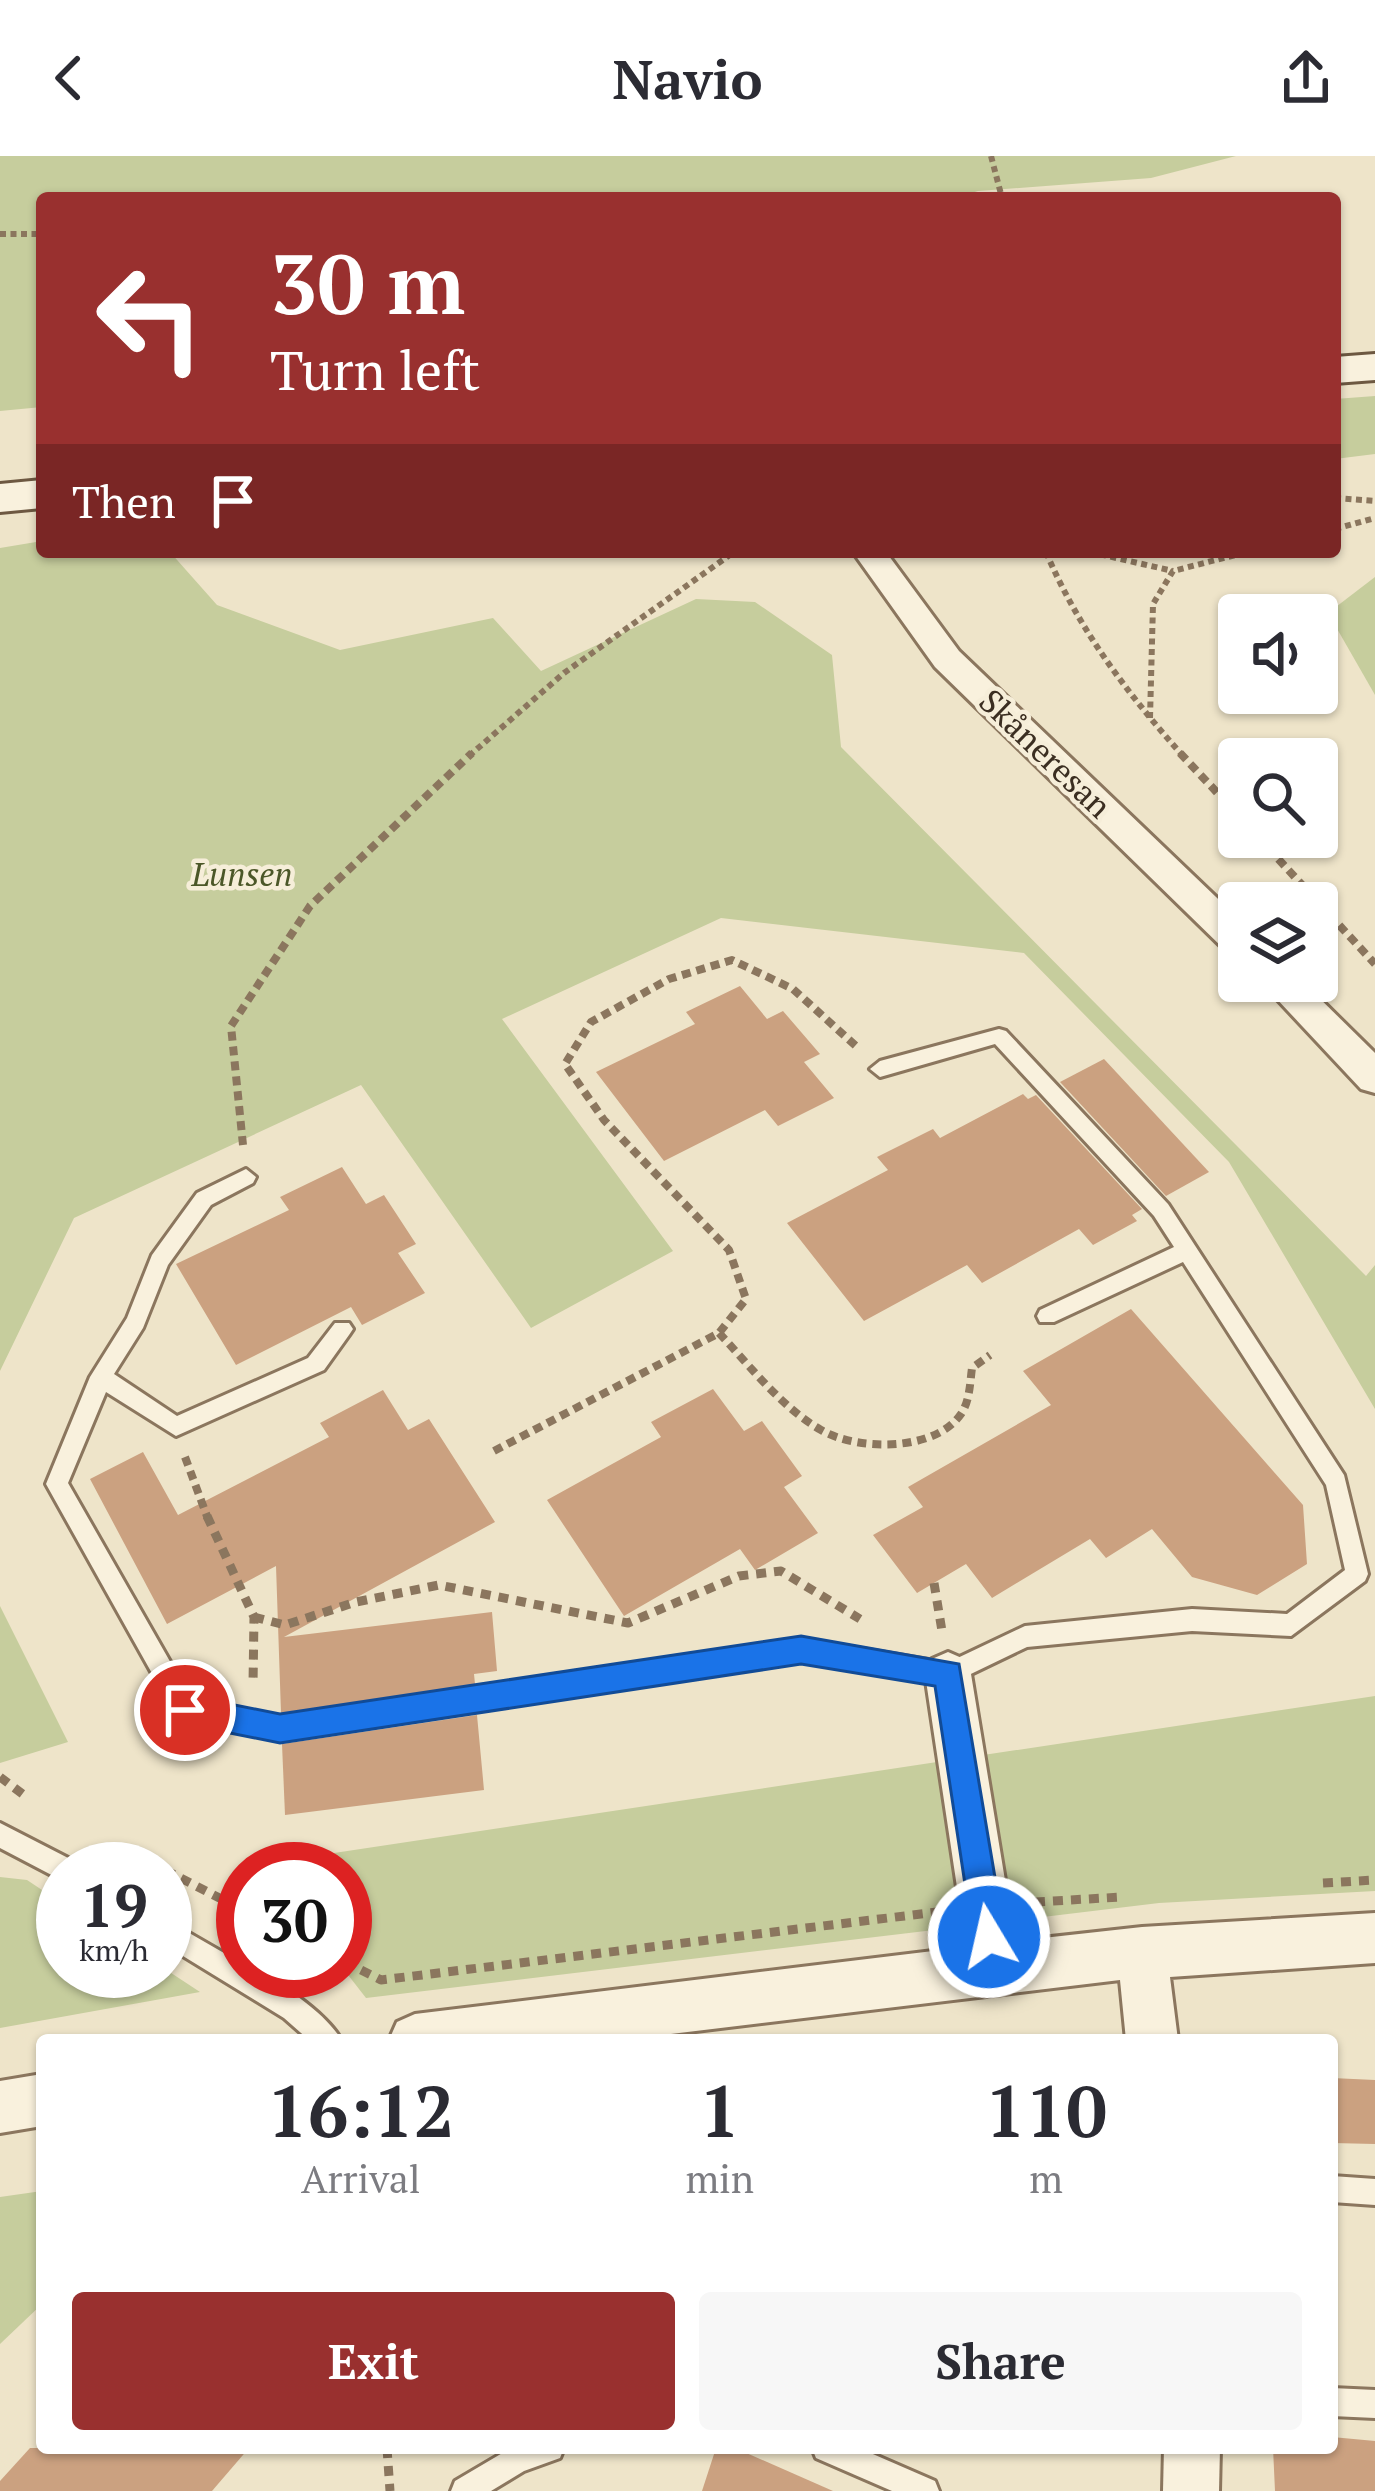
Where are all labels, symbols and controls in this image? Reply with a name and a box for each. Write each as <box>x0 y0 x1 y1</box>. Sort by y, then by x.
text: Navio <box>612 43 763 114</box>
icon: back <box>36 45 102 111</box>
icon: share <box>1273 45 1339 111</box>
text: 30 m <box>270 227 465 338</box>
icon: left <box>72 240 228 396</box>
text: Turn left <box>270 334 480 405</box>
icon: arrive <box>200 468 266 534</box>
text: Then <box>72 471 176 531</box>
map controls <box>1218 594 1338 1002</box>
button: sound <box>1218 594 1338 714</box>
street label: Skåneresan <box>971 679 1121 827</box>
button: search <box>1218 738 1338 858</box>
park label: Lunsen <box>191 852 292 895</box>
button: layers <box>1218 882 1338 1002</box>
pin <box>134 1659 236 1761</box>
icon: arrive <box>152 1677 218 1743</box>
speed limit sign: 30 <box>216 1842 372 1998</box>
text: 19 <box>80 1865 148 1944</box>
position arrow <box>926 1874 1052 2000</box>
text: km/h <box>79 1930 149 1970</box>
text: 16:12 <box>267 2062 454 2158</box>
text: 1 <box>699 2062 740 2158</box>
text: 110 <box>985 2062 1107 2158</box>
text: Arrival <box>301 2152 420 2204</box>
text: min <box>685 2152 754 2204</box>
text: m <box>1029 2152 1063 2204</box>
button: Exit <box>72 2292 675 2430</box>
button: Share <box>699 2292 1302 2430</box>

